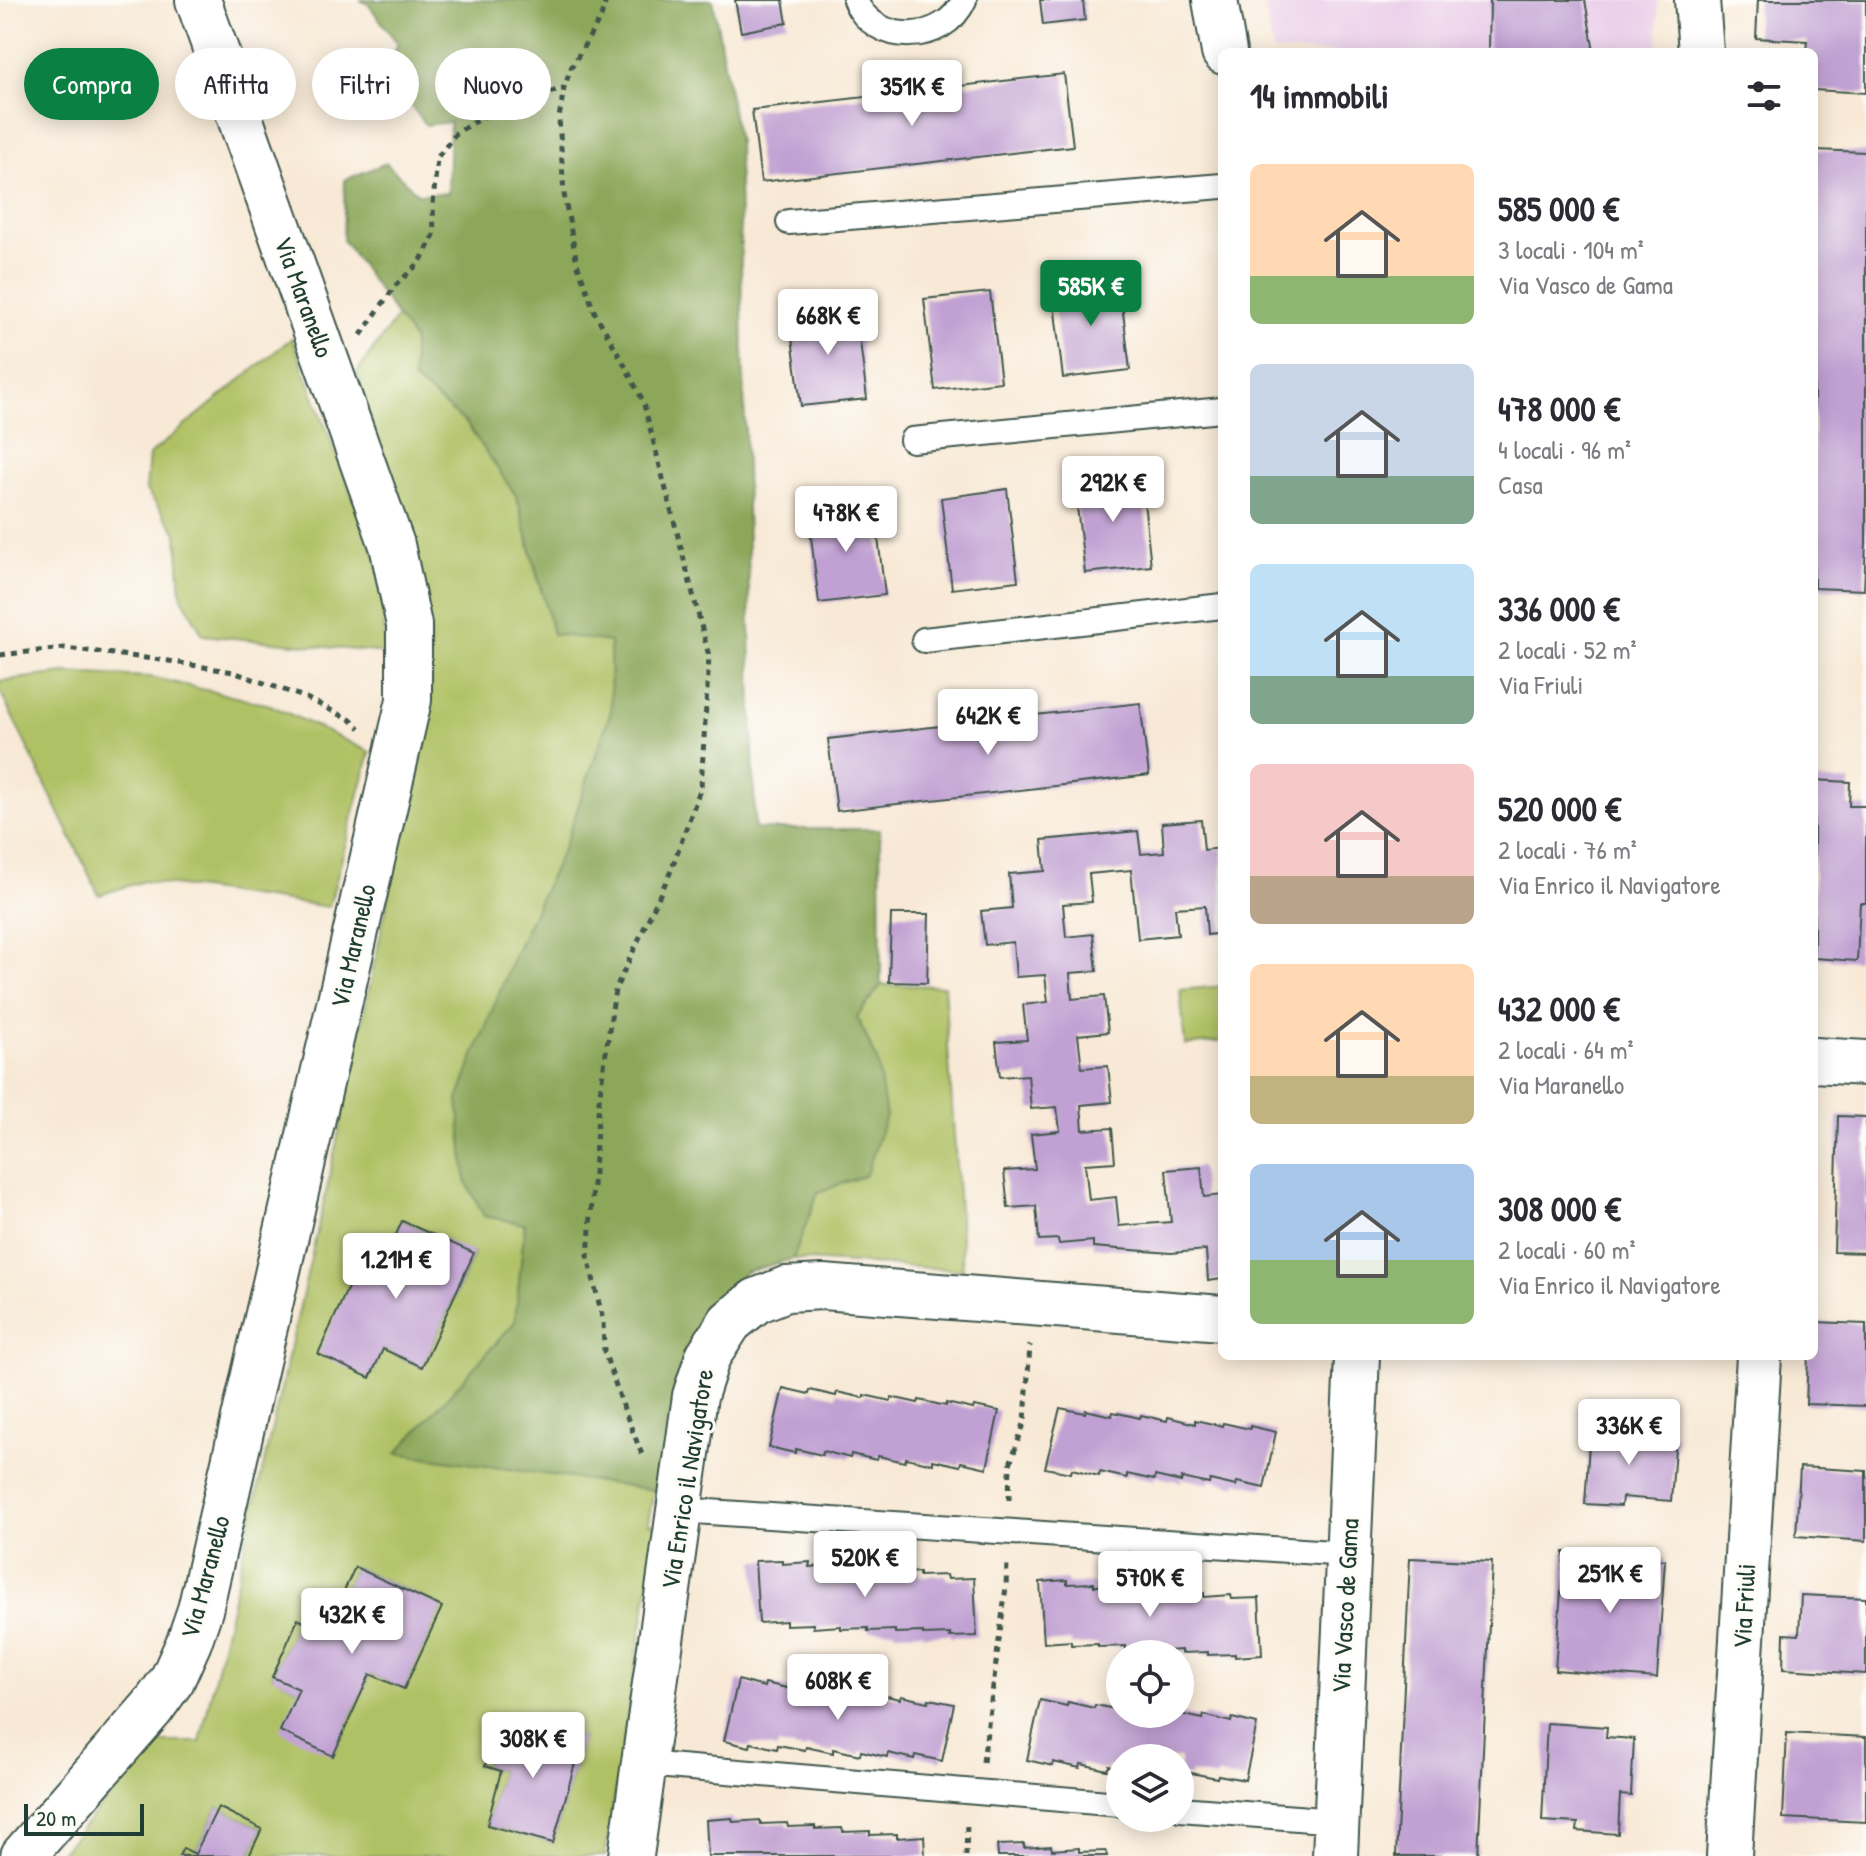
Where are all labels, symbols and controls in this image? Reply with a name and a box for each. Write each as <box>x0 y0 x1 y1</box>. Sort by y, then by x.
chip: Compra <box>24 48 159 120</box>
chip: Affitta <box>175 48 296 120</box>
chip: Filtri <box>312 48 419 120</box>
chip: Nuovo <box>435 48 551 120</box>
pin: 351K € <box>847 60 977 128</box>
text: 351K € <box>880 68 944 103</box>
text: 14 immobili <box>1250 73 1389 119</box>
icon: filters <box>1742 74 1786 118</box>
text: 585 000 € <box>1498 186 1619 232</box>
icon: home <box>1314 196 1410 292</box>
street label: Via Maranello <box>266 232 343 362</box>
text: 3 locali · 104 m² <box>1498 232 1644 267</box>
pin: 585K € <box>1026 260 1156 328</box>
text: Via Vasco de Gama <box>1498 267 1673 302</box>
text: 585K € <box>1058 268 1124 303</box>
pin: 668K € <box>763 289 893 357</box>
text: 668K € <box>796 297 860 332</box>
text: 478 000 € <box>1498 386 1620 432</box>
icon: home <box>1314 396 1410 492</box>
text: 4 locali · 96 m² <box>1498 432 1631 467</box>
pin: 292K € <box>1048 456 1178 524</box>
text: 292K € <box>1080 464 1146 499</box>
text: Casa <box>1498 467 1543 502</box>
pin: 478K € <box>781 486 911 554</box>
text: 478K € <box>813 494 879 529</box>
text: 336 000 € <box>1498 586 1620 632</box>
icon: home <box>1314 596 1410 692</box>
text: 2 locali · 52 m² <box>1498 632 1637 667</box>
text: Via Friuli <box>1498 667 1583 702</box>
pin: 642K € <box>923 689 1053 757</box>
text: 642K € <box>956 697 1020 732</box>
text: 520 000 € <box>1498 786 1621 832</box>
icon: home <box>1314 796 1410 892</box>
text: 2 locali · 76 m² <box>1498 832 1637 867</box>
text: Via Enrico il Navigatore <box>1498 867 1721 902</box>
street label: Via Maranello <box>321 880 384 1011</box>
text: 432 000 € <box>1498 986 1620 1032</box>
icon: home <box>1314 996 1410 1092</box>
text: 2 locali · 64 m² <box>1498 1032 1634 1067</box>
text: Via Maranello <box>1498 1067 1624 1102</box>
text: 308 000 € <box>1498 1186 1621 1232</box>
icon: home <box>1314 1196 1410 1292</box>
text: 2 locali · 60 m² <box>1498 1232 1635 1267</box>
pin: 1.21M € <box>322 1233 470 1301</box>
text: 1.21M € <box>361 1241 431 1276</box>
text: Via Enrico il Navigatore <box>1498 1267 1721 1302</box>
street label: Via Enrico il Navigatore <box>652 1366 721 1592</box>
pin: 336K € <box>1564 1399 1694 1467</box>
text: 336K € <box>1596 1407 1662 1442</box>
street label: Via Maranello <box>171 1511 238 1642</box>
street label: Via Vasco de Gama <box>1322 1518 1367 1694</box>
pin: 520K € <box>800 1531 930 1599</box>
text: 520K € <box>832 1539 898 1574</box>
pin: 251K € <box>1545 1547 1675 1615</box>
pin: 570K € <box>1085 1551 1215 1619</box>
text: 251K € <box>1578 1555 1642 1590</box>
text: 570K € <box>1116 1559 1184 1594</box>
street label: Via Friuli <box>1724 1562 1763 1650</box>
pin: 432K € <box>287 1588 417 1656</box>
text: 432K € <box>319 1596 385 1631</box>
map controls <box>1106 1640 1194 1832</box>
button: locate <box>1106 1640 1194 1728</box>
pin: 608K € <box>773 1654 903 1722</box>
text: 608K € <box>805 1662 871 1697</box>
pin: 308K € <box>468 1712 598 1780</box>
text: 308K € <box>500 1720 566 1755</box>
button: layers <box>1106 1744 1194 1832</box>
scale bar <box>24 1800 144 1836</box>
text: 20 m <box>36 1803 76 1833</box>

